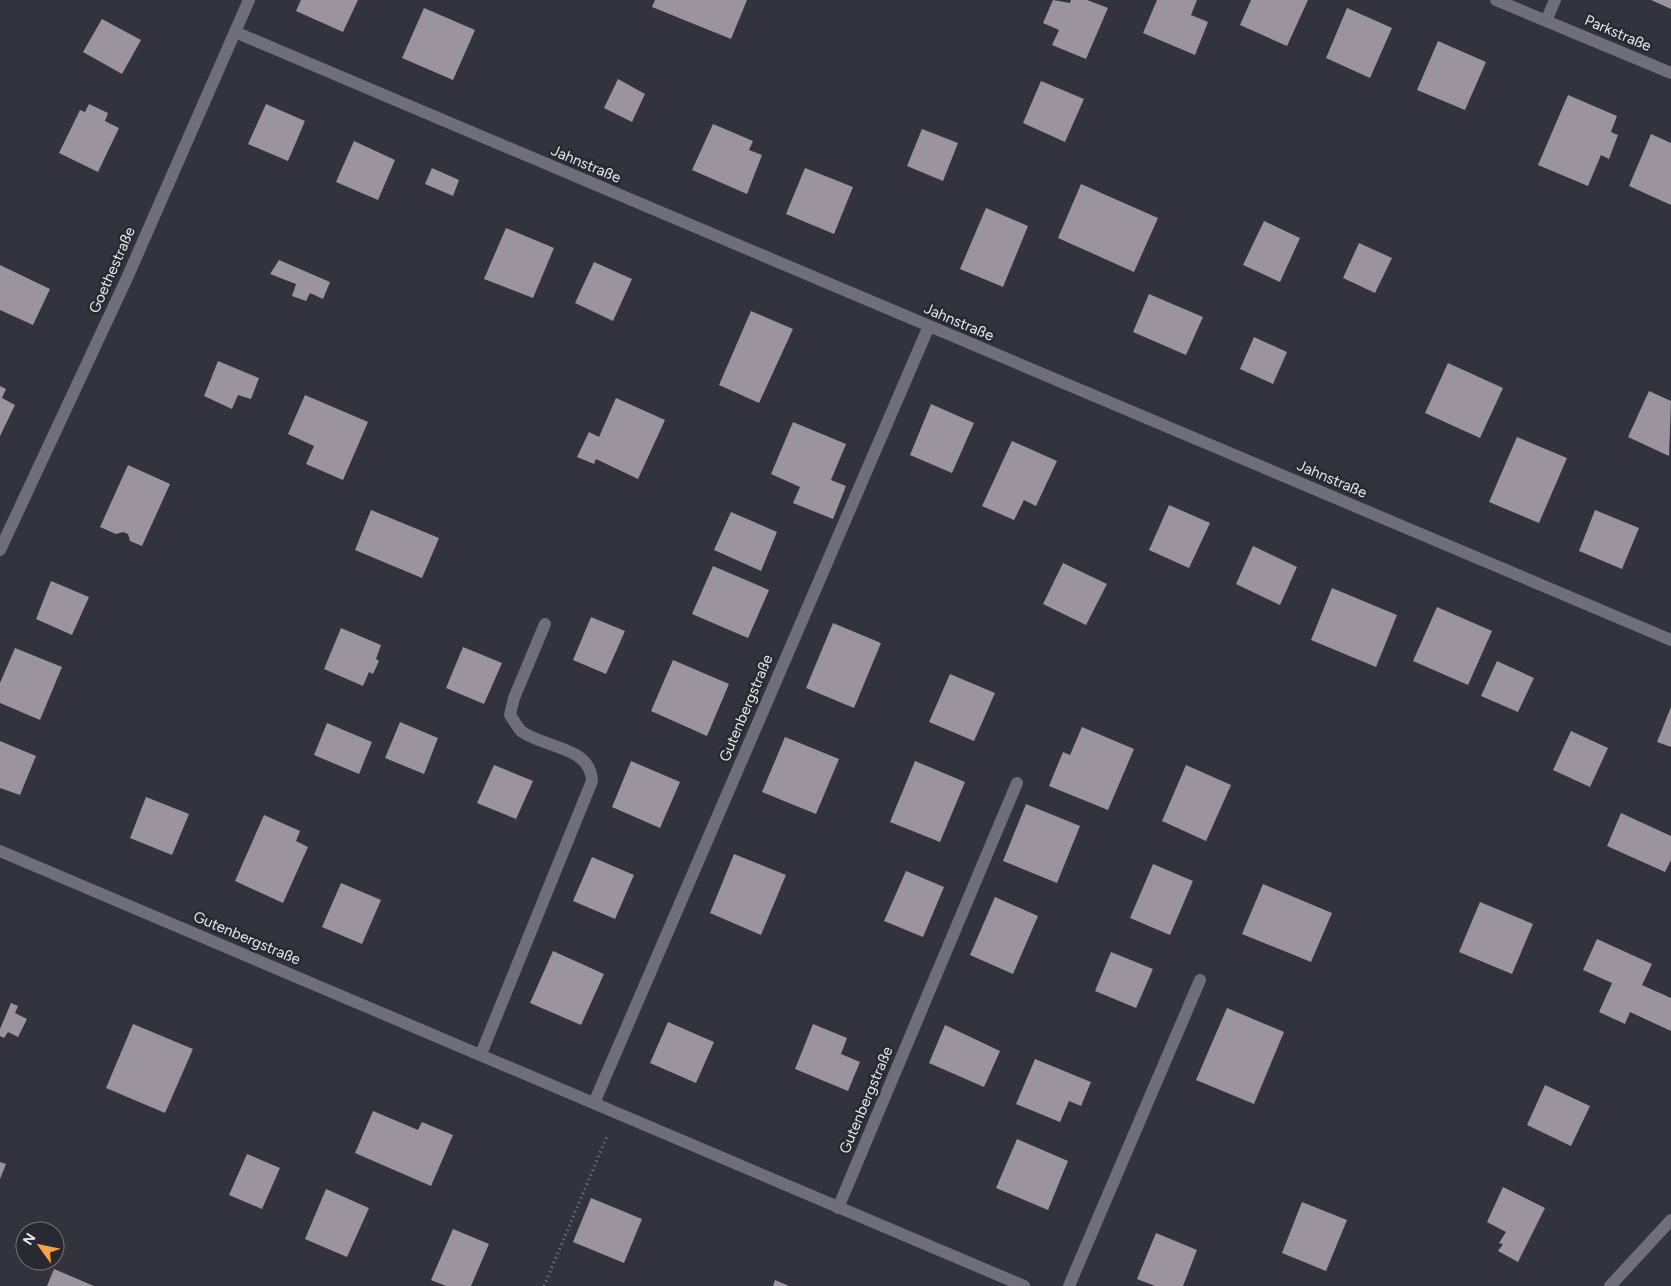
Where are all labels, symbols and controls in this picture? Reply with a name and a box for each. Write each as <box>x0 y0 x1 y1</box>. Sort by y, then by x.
street label: Parkstraße <box>1582 11 1654 55</box>
street label: Jahnstraße <box>548 141 624 187</box>
street label: Goethestraße <box>85 224 139 316</box>
street label: Jahnstraße <box>921 299 997 345</box>
street label: Jahnstraße <box>1294 456 1370 502</box>
street label: Gutenbergstraße <box>715 652 777 764</box>
street label: Gutenbergstraße <box>191 907 303 969</box>
street label: Gutenbergstraße <box>835 1044 897 1156</box>
north arrow <box>15 1221 65 1271</box>
text: N <box>19 1230 40 1248</box>

